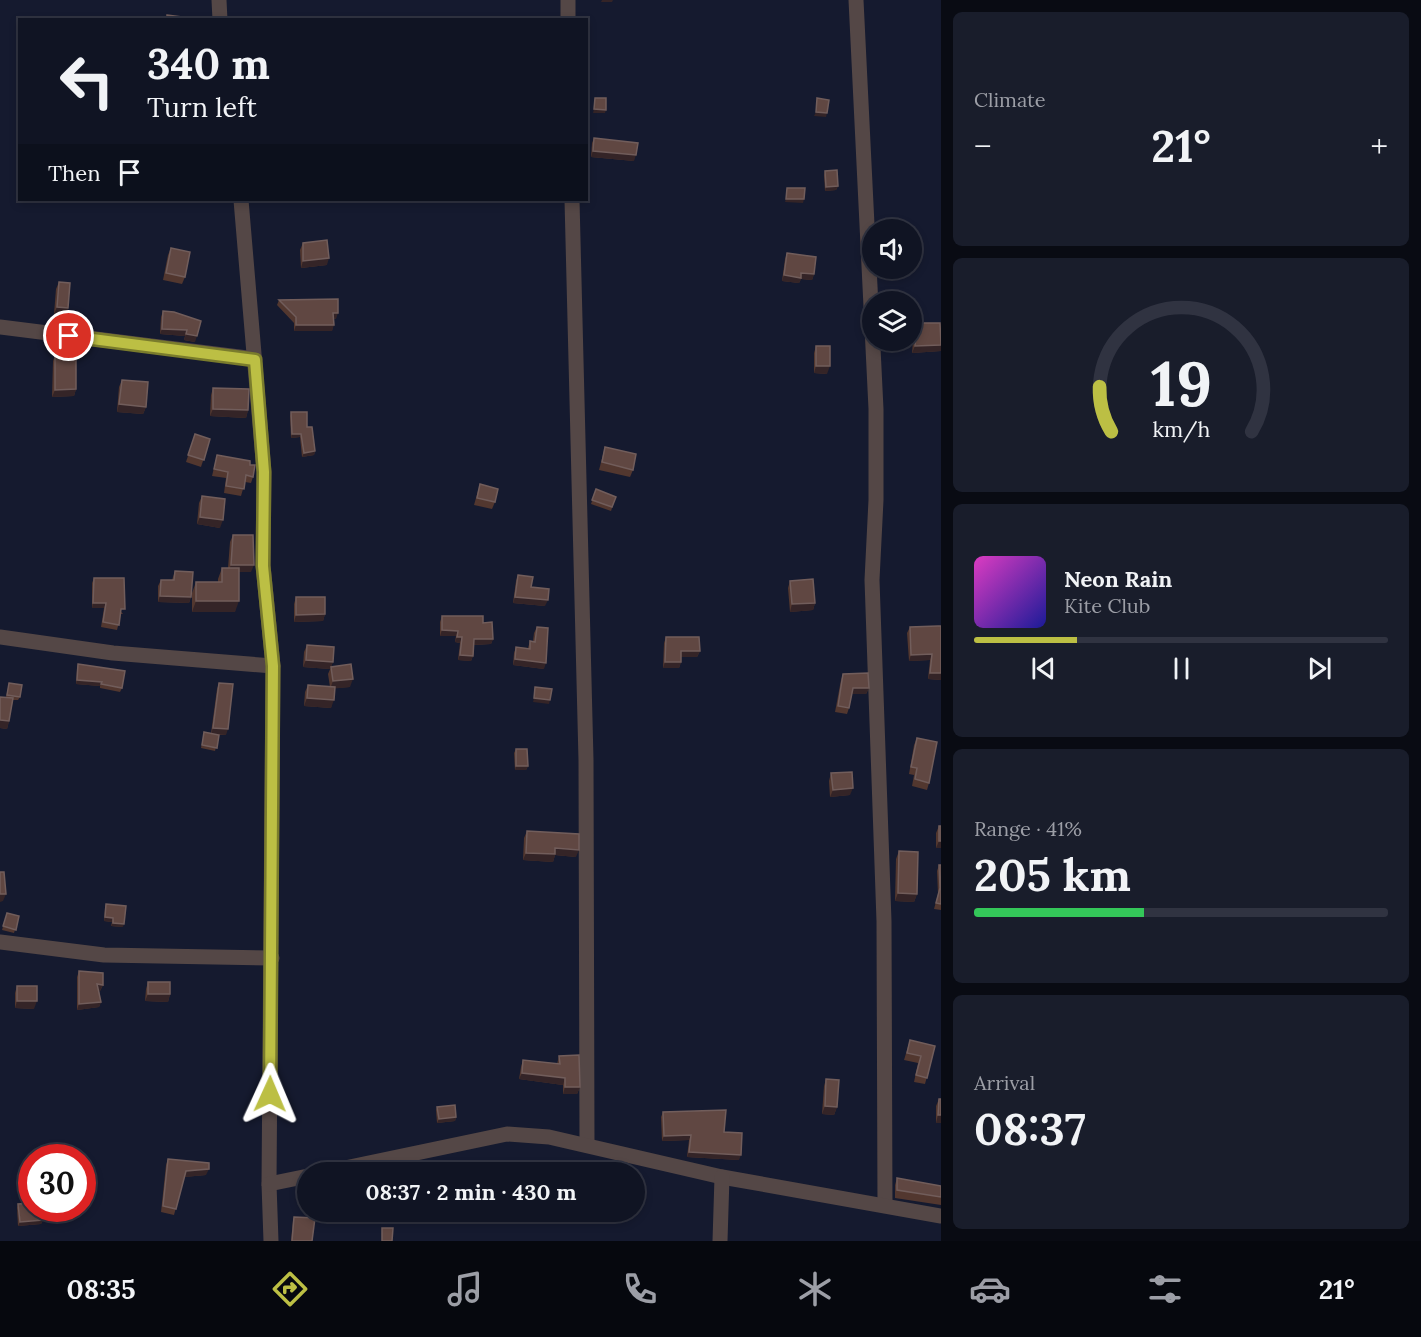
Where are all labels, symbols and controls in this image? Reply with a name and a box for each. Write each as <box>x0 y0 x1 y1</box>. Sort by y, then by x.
text: 340 m <box>147 37 270 91</box>
icon: left <box>48 42 126 120</box>
text: Climate <box>974 87 1046 112</box>
text: Turn left <box>147 90 257 124</box>
text: 21° <box>1151 117 1211 174</box>
text: − <box>974 125 992 167</box>
text: + <box>1370 125 1388 167</box>
icon: arrive <box>113 156 146 189</box>
text: Then <box>48 159 101 187</box>
map controls <box>862 219 922 351</box>
button: sound <box>862 219 922 279</box>
button: layers <box>862 291 922 351</box>
pin <box>43 310 94 361</box>
icon: arrive <box>52 319 85 352</box>
text: 19 <box>1150 343 1212 423</box>
text: km/h <box>1152 415 1210 443</box>
text: Neon Rain <box>1064 565 1172 593</box>
text: Kite Club <box>1064 593 1150 618</box>
icon: previous <box>1027 652 1060 685</box>
icon: pause <box>1165 652 1198 685</box>
icon: next <box>1303 652 1336 685</box>
text: Range · 41% <box>974 816 1082 841</box>
text: 205 km <box>974 846 1131 903</box>
position arrow <box>238 1062 302 1126</box>
text: Arrival <box>974 1070 1035 1095</box>
text: 08:37 <box>974 1100 1086 1157</box>
speed limit sign: 30 <box>18 1144 96 1222</box>
text: 08:37 · 2 min · 430 m <box>365 1178 577 1206</box>
icon: directions <box>269 1268 311 1310</box>
icon: music <box>444 1268 486 1310</box>
icon: phone <box>619 1268 661 1310</box>
icon: climate <box>794 1268 836 1310</box>
icon: car <box>969 1268 1011 1310</box>
icon: filters <box>1144 1268 1186 1310</box>
text: 08:35 <box>67 1272 136 1306</box>
text: 21° <box>1319 1272 1354 1306</box>

